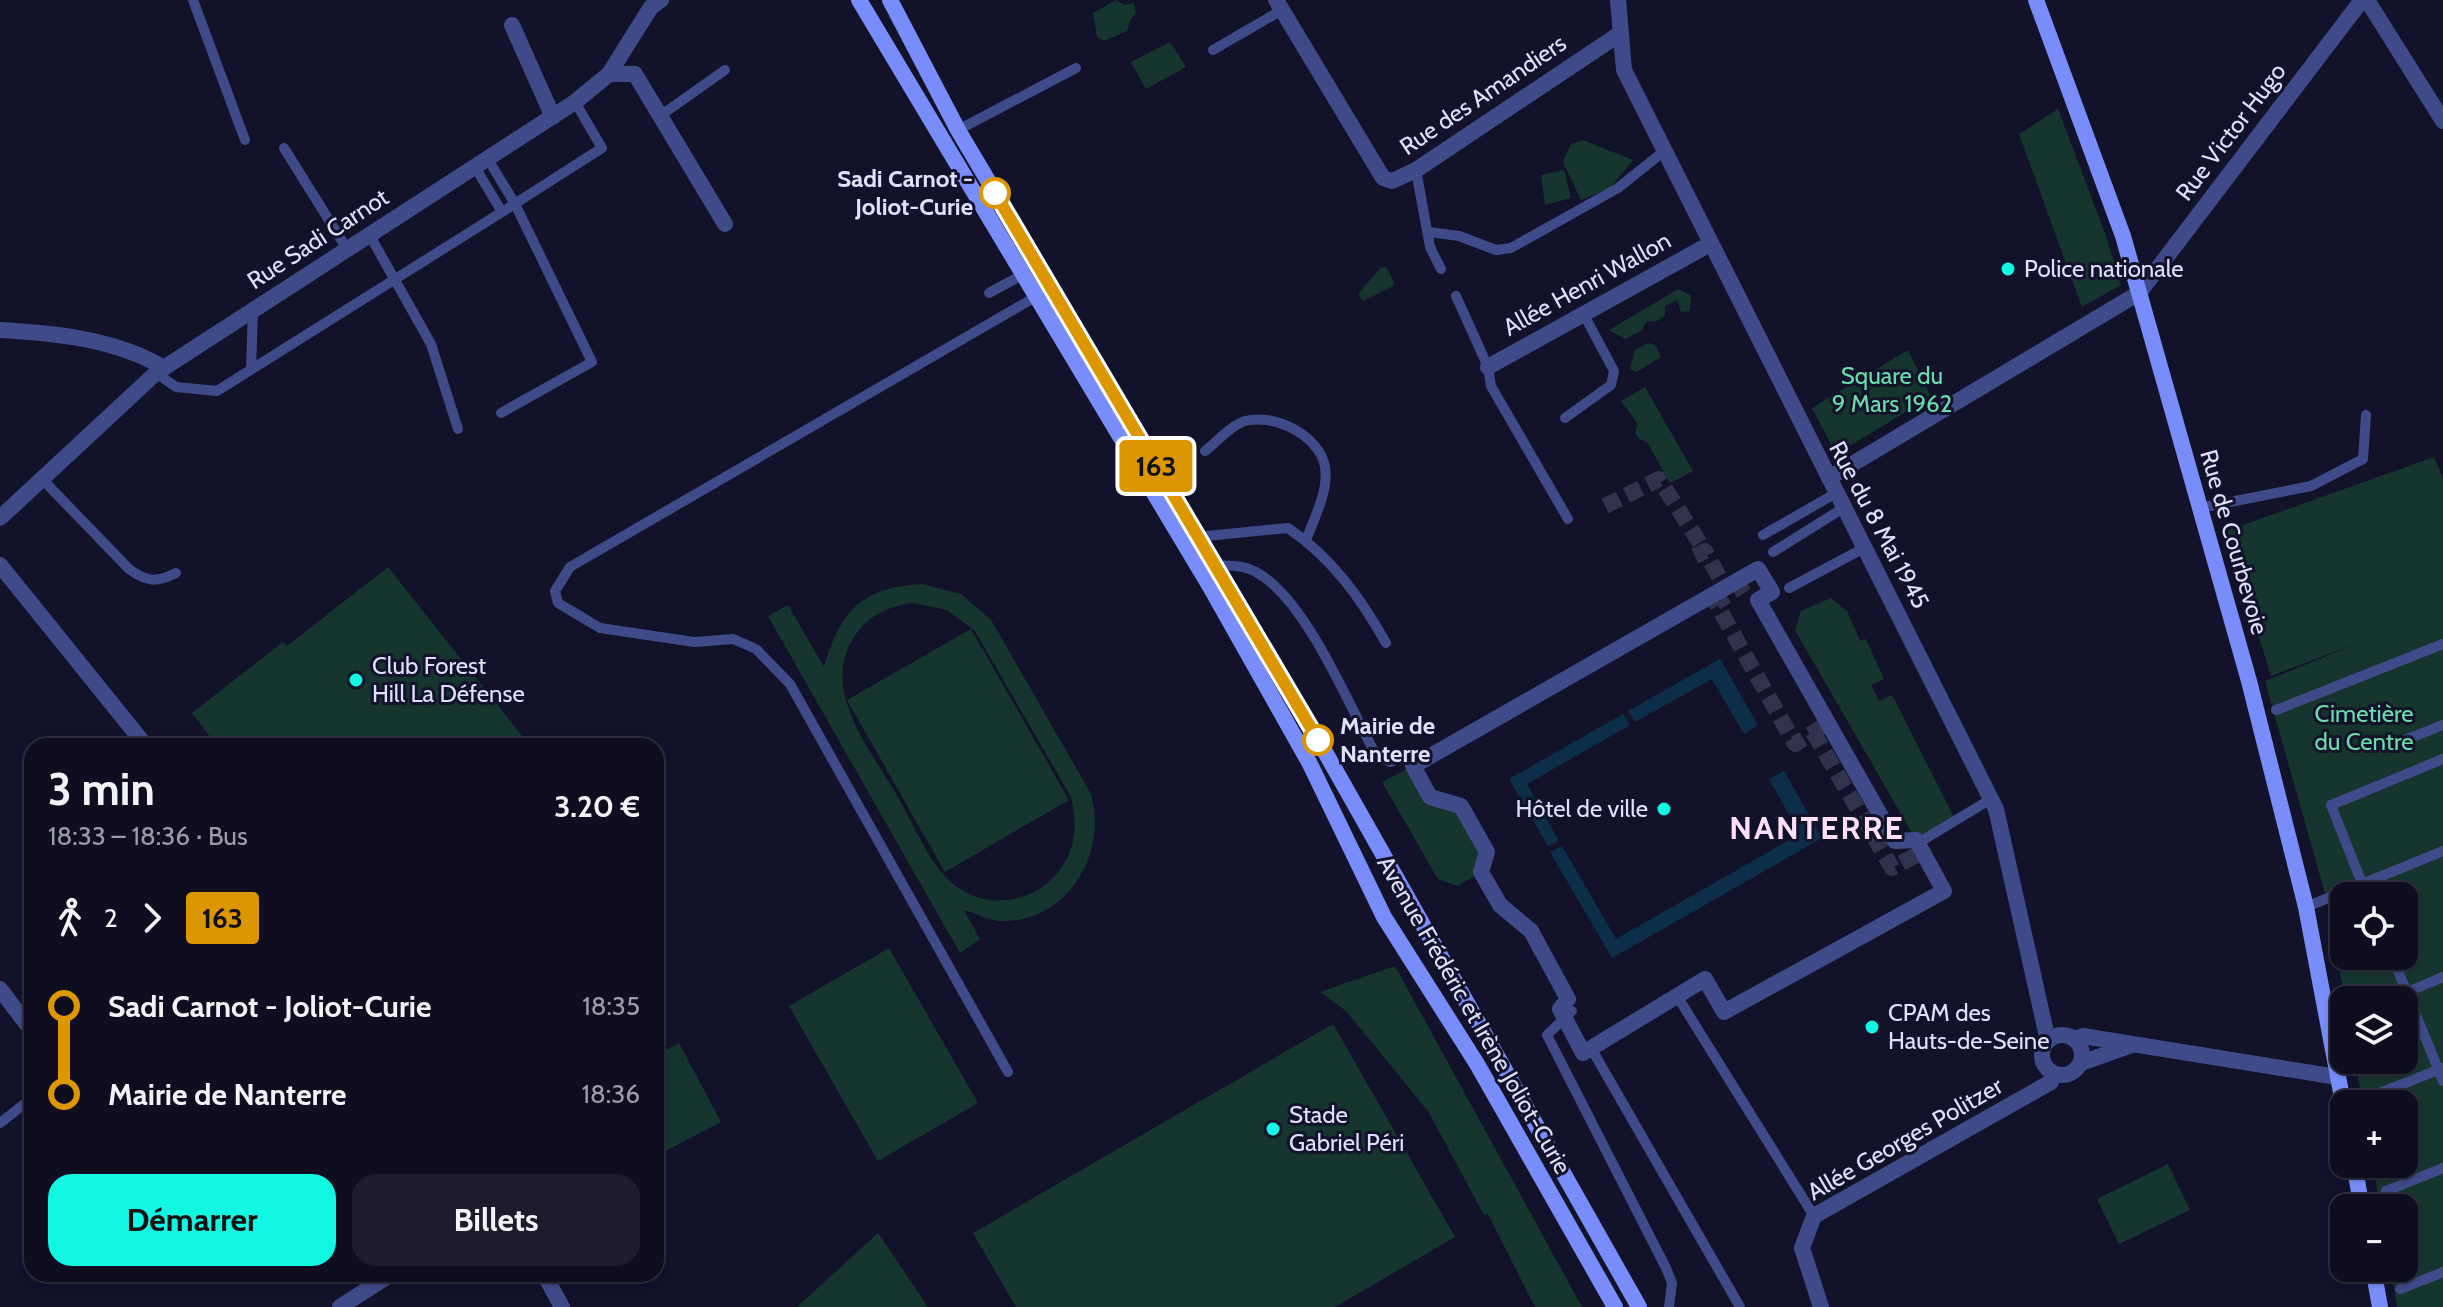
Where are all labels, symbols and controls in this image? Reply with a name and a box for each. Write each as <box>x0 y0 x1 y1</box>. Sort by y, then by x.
street label: Rue des Amandiers <box>1394 28 1571 161</box>
street label: Rue Victor Hugo <box>2169 57 2292 206</box>
place label: Sadi Carnot - Joliot-Curie <box>837 164 973 221</box>
marker: Sadi Carnot - Joliot-Curie <box>980 178 1010 208</box>
street label: Rue Sadi Carnot <box>242 182 394 295</box>
street label: Allée Henri Wallon <box>1498 225 1676 342</box>
place label: Police nationale <box>2024 254 2184 283</box>
marker: Police nationale <box>1999 260 2017 278</box>
park label: Square du 9 Mars 1962 <box>1832 361 1952 418</box>
street label: Rue du 8 Mai 1945 <box>1823 436 1936 613</box>
line badge: 163 <box>1110 440 1202 492</box>
street label: Rue de Courbevoie <box>2194 446 2275 638</box>
text: 163 <box>1135 449 1177 483</box>
place label: Club Forest Hill La Défense <box>372 651 525 708</box>
marker: Club Forest Hill La Défense <box>347 671 365 689</box>
park label: Cimetière du Centre <box>2315 699 2413 756</box>
place label: Mairie de Nanterre <box>1340 711 1435 768</box>
marker: Mairie de Nanterre <box>1303 725 1333 755</box>
text: 3 min <box>48 763 155 816</box>
text: 3.20 € <box>554 788 640 825</box>
place label: Hôtel de ville <box>1516 794 1648 823</box>
marker: Hôtel de ville <box>1655 800 1673 818</box>
district label: NANTERRE <box>1729 808 1905 847</box>
text: 18:33 – 18:36 · Bus <box>48 820 248 852</box>
street label: Avenue Frédéric et Irène Joliot-Curie <box>1371 851 1578 1179</box>
map controls <box>2330 882 2418 1282</box>
button: locate <box>2330 882 2418 970</box>
icon: walk <box>48 896 92 940</box>
icon: forward <box>130 896 174 940</box>
text: 163 <box>202 901 243 935</box>
text: 2 <box>104 902 118 934</box>
button: layers <box>2330 986 2418 1074</box>
text: Sadi Carnot - Joliot-Curie <box>108 988 431 1025</box>
text: 18:35 <box>582 990 640 1022</box>
place label: CPAM des Hauts-de-Seine <box>1888 998 2050 1055</box>
marker: CPAM des Hauts-de-Seine <box>1863 1018 1881 1036</box>
street label: Allée Georges Politzer <box>1802 1071 2008 1206</box>
text: Mairie de Nanterre <box>108 1076 347 1113</box>
text: 18:36 <box>582 1078 640 1110</box>
button: + <box>2330 1090 2418 1178</box>
place label: Stade Gabriel Péri <box>1289 1100 1404 1157</box>
marker: Stade Gabriel Péri <box>1264 1120 1282 1138</box>
button: Démarrer <box>48 1174 336 1266</box>
button: Billets <box>352 1174 640 1266</box>
button: − <box>2330 1194 2418 1282</box>

